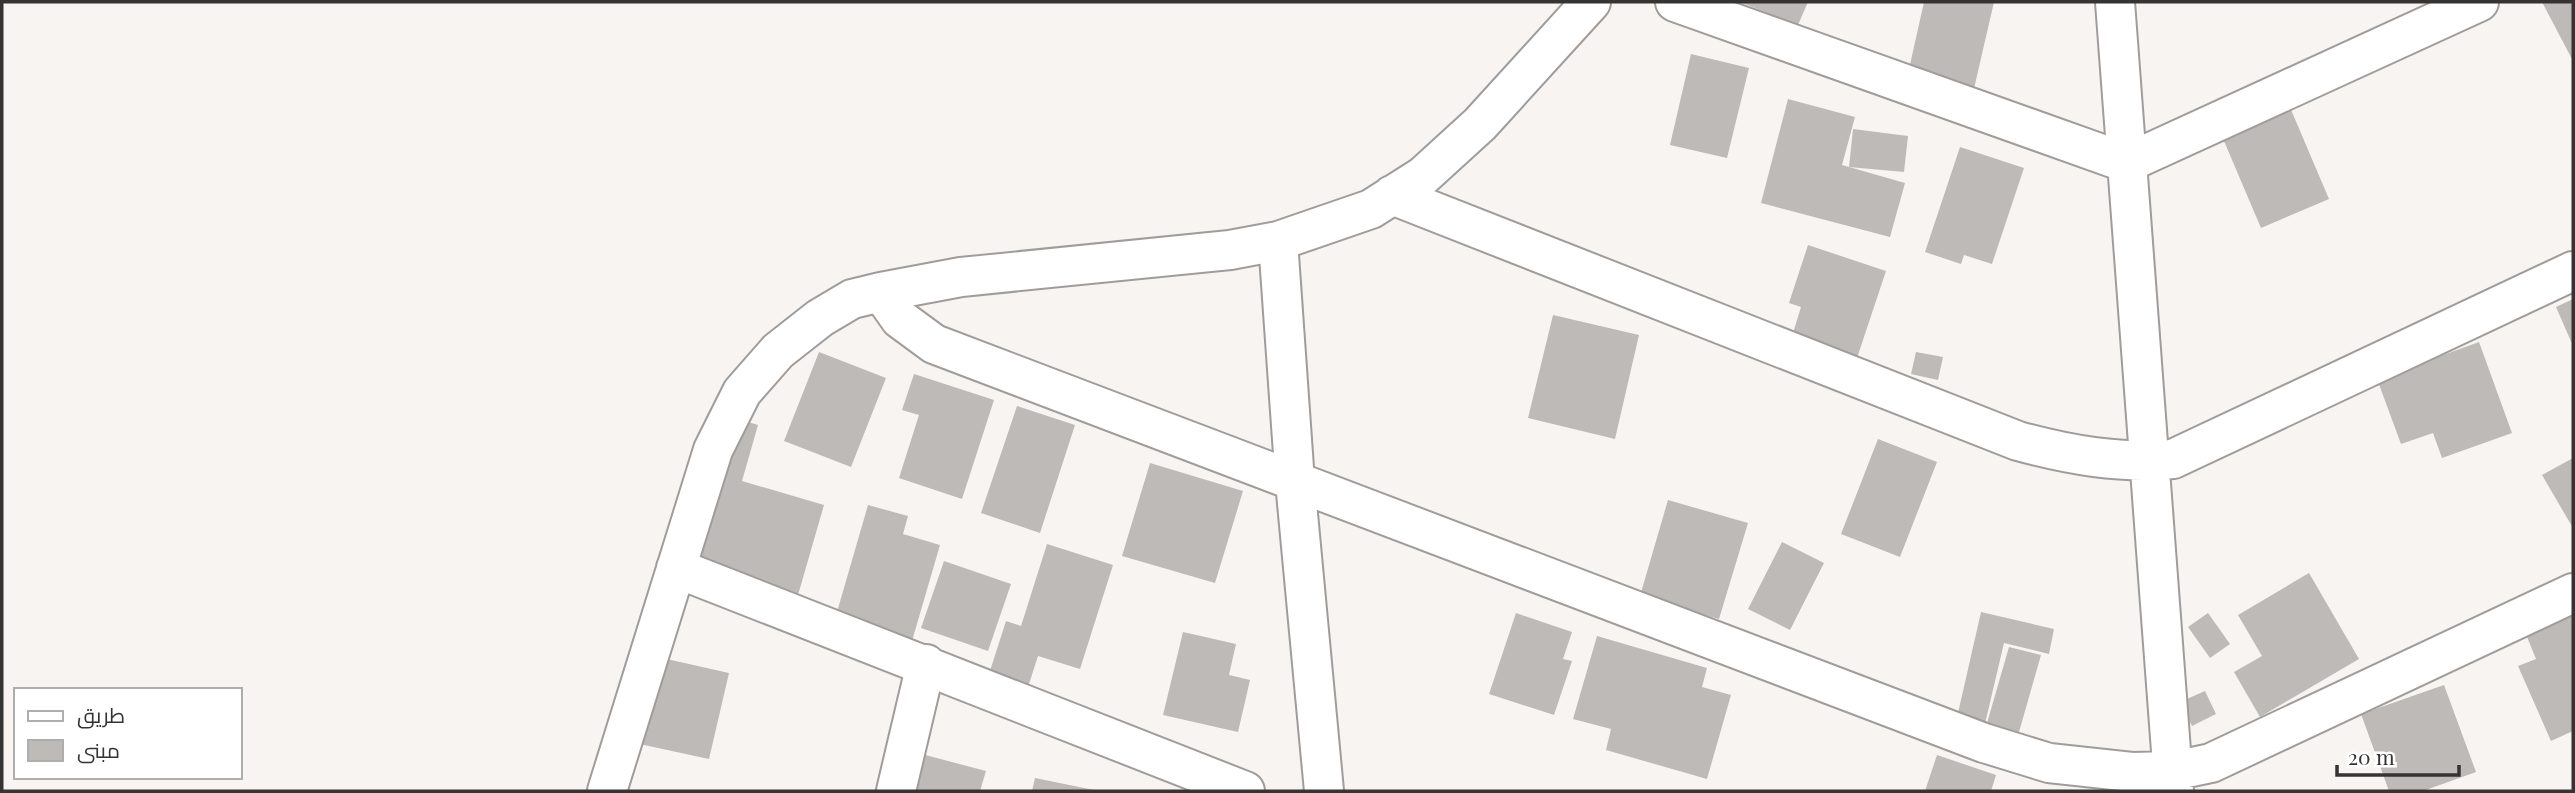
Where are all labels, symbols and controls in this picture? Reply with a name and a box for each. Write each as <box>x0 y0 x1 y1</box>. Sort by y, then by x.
legend <box>14 688 242 779</box>
text: طريق <box>77 700 125 729</box>
scale bar <box>2337 734 2460 778</box>
text: مبنى <box>77 735 120 764</box>
text: 20 m <box>2348 742 2395 770</box>

